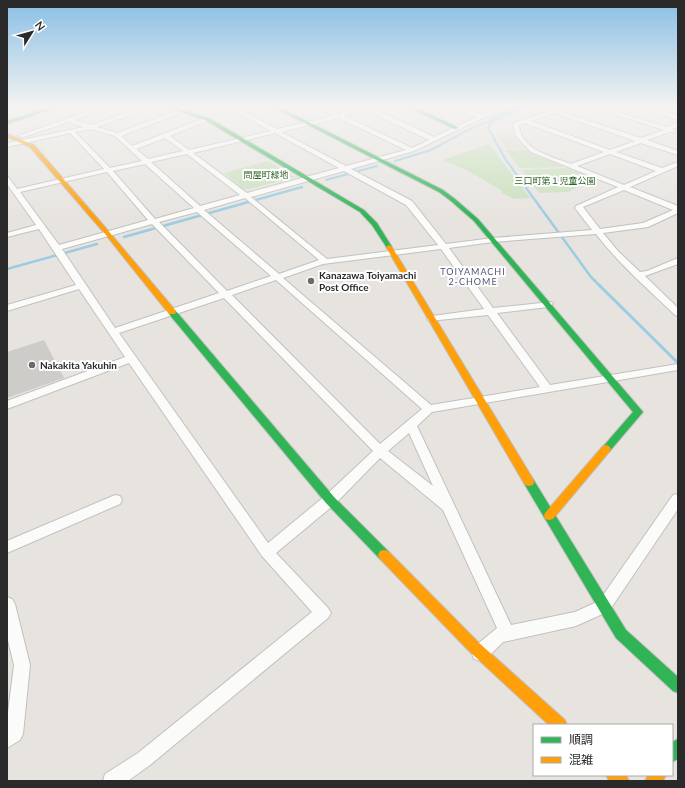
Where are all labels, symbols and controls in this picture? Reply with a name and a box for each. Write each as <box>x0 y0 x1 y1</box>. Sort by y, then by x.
north arrow <box>12 12 52 52</box>
text: N <box>33 18 48 33</box>
park label: 問屋町緑地 <box>243 169 289 180</box>
park label: 三口町第１児童公園 <box>514 175 596 186</box>
district label: TOIYAMACHI 2-CHOME <box>440 266 506 287</box>
place label: Kanazawa Toiyamachi Post Office <box>319 269 417 293</box>
marker: Kanazawa Toiyamachi Post Office <box>306 276 316 286</box>
place label: Nakakita Yakuhin <box>40 359 117 371</box>
marker: Nakakita Yakuhin <box>27 360 37 370</box>
legend <box>533 724 673 776</box>
text: 順調 <box>569 732 593 747</box>
text: 混雑 <box>569 752 593 767</box>

